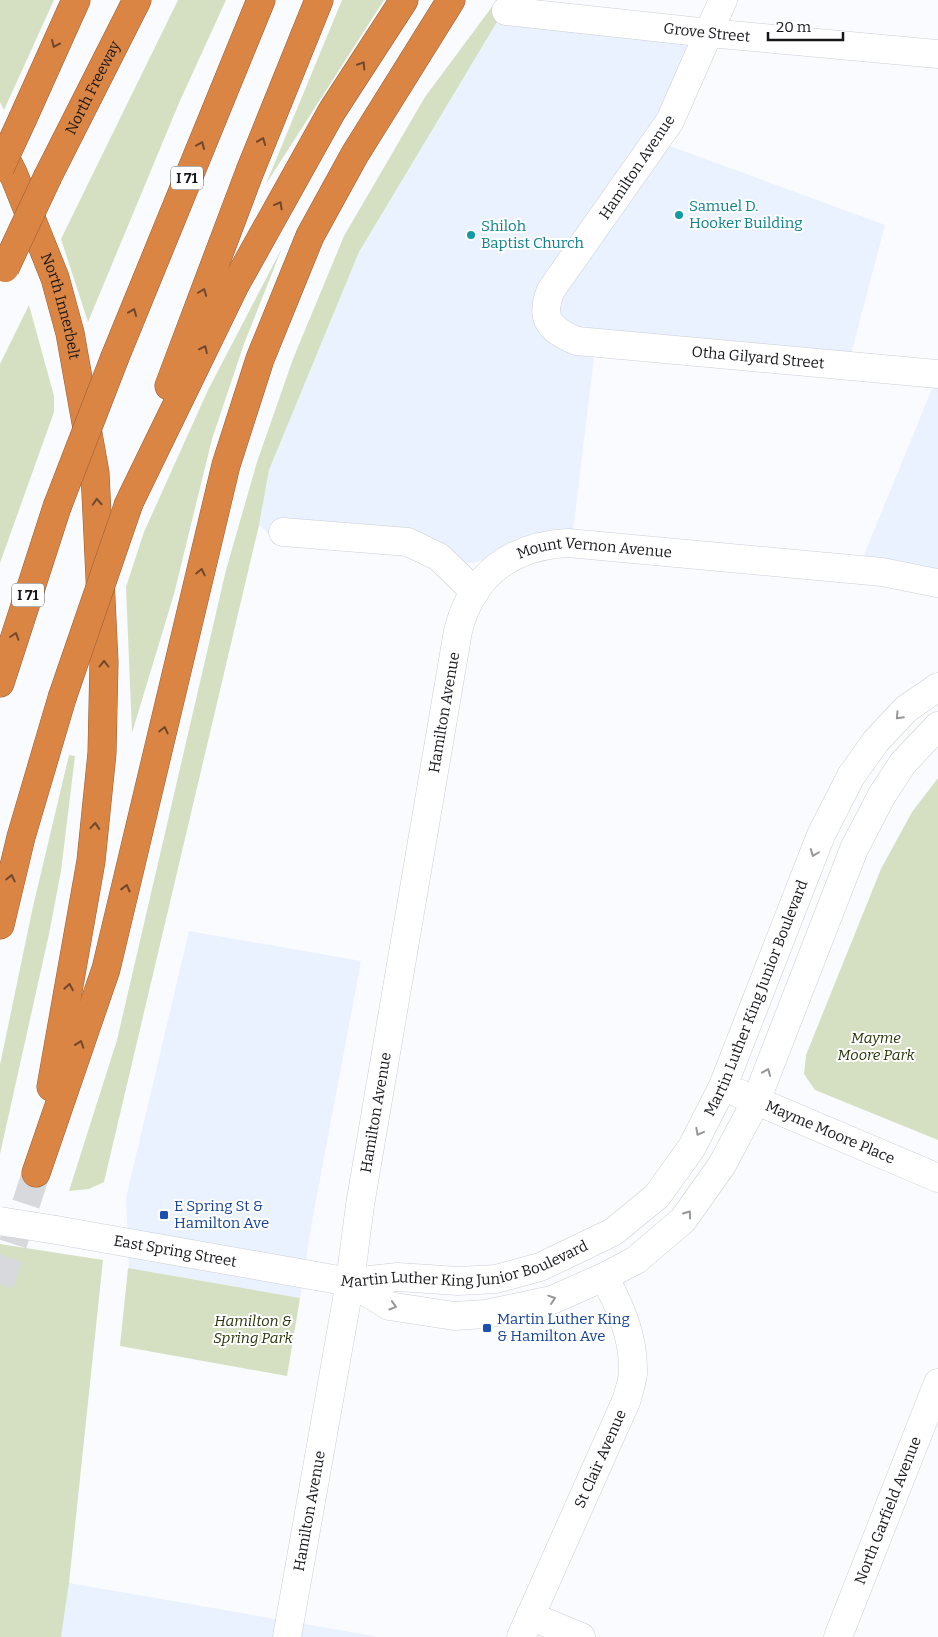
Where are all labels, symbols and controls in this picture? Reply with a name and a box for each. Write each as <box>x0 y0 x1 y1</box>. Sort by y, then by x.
scale bar <box>768 10 843 42</box>
text: 20 m <box>776 18 812 36</box>
street label: Grove Street <box>663 19 752 46</box>
street label: North Freeway <box>61 38 124 137</box>
one-way arrow <box>51 39 62 48</box>
one-way arrow <box>355 62 365 71</box>
street label: Hamilton Avenue <box>595 111 679 223</box>
one-way arrow <box>256 137 266 145</box>
one-way arrow <box>194 141 205 150</box>
road number: I 71 <box>171 167 203 190</box>
place label: Samuel D. Hooker Building <box>689 197 803 232</box>
one-way arrow <box>273 202 283 211</box>
marker: Samuel D. Hooker Building <box>673 209 685 221</box>
place label: Shiloh Baptist Church <box>481 217 585 252</box>
marker: Shiloh Baptist Church <box>465 229 477 241</box>
street label: North Innerbelt <box>37 250 84 361</box>
one-way arrow <box>197 288 207 297</box>
one-way arrow <box>127 308 137 317</box>
street label: Otha Gilyard Street <box>691 343 826 373</box>
one-way arrow <box>198 345 208 354</box>
one-way arrow <box>91 498 102 506</box>
street label: Mount Vernon Avenue <box>514 534 673 563</box>
one-way arrow <box>195 567 206 576</box>
road number: I 71 <box>12 584 44 606</box>
one-way arrow <box>9 633 19 641</box>
street label: Hamilton Avenue <box>425 651 463 774</box>
one-way arrow <box>99 660 109 668</box>
one-way arrow <box>896 710 905 719</box>
one-way arrow <box>158 725 169 734</box>
one-way arrow <box>89 822 100 830</box>
one-way arrow <box>810 848 820 857</box>
one-way arrow <box>5 873 16 882</box>
street label: Martin Luther King Junior Boulevard <box>700 877 812 1119</box>
one-way arrow <box>120 883 131 892</box>
one-way arrow <box>63 982 73 991</box>
park label: Mayme Moore Park <box>837 1029 915 1064</box>
one-way arrow <box>74 1040 84 1048</box>
street label: Hamilton Avenue <box>357 1051 395 1174</box>
one-way arrow <box>761 1069 771 1077</box>
street label: Mayme Moore Place <box>763 1097 897 1168</box>
one-way arrow <box>695 1127 705 1136</box>
place label: E Spring St & Hamilton Ave <box>174 1197 269 1232</box>
marker: E Spring St & Hamilton Ave <box>158 1209 170 1221</box>
one-way arrow <box>682 1210 691 1219</box>
street label: East Spring Street <box>112 1231 239 1271</box>
street label: Martin Luther King Junior Boulevard <box>339 1236 591 1292</box>
one-way arrow <box>547 1295 556 1305</box>
one-way arrow <box>388 1300 396 1310</box>
place label: Martin Luther King & Hamilton Ave <box>497 1310 630 1345</box>
park label: Hamilton & Spring Park <box>213 1312 294 1347</box>
marker: Martin Luther King & Hamilton Ave <box>481 1322 493 1334</box>
street label: St Clair Avenue <box>571 1407 630 1511</box>
street label: North Garfield Avenue <box>851 1434 925 1587</box>
street label: Hamilton Avenue <box>290 1449 329 1573</box>

